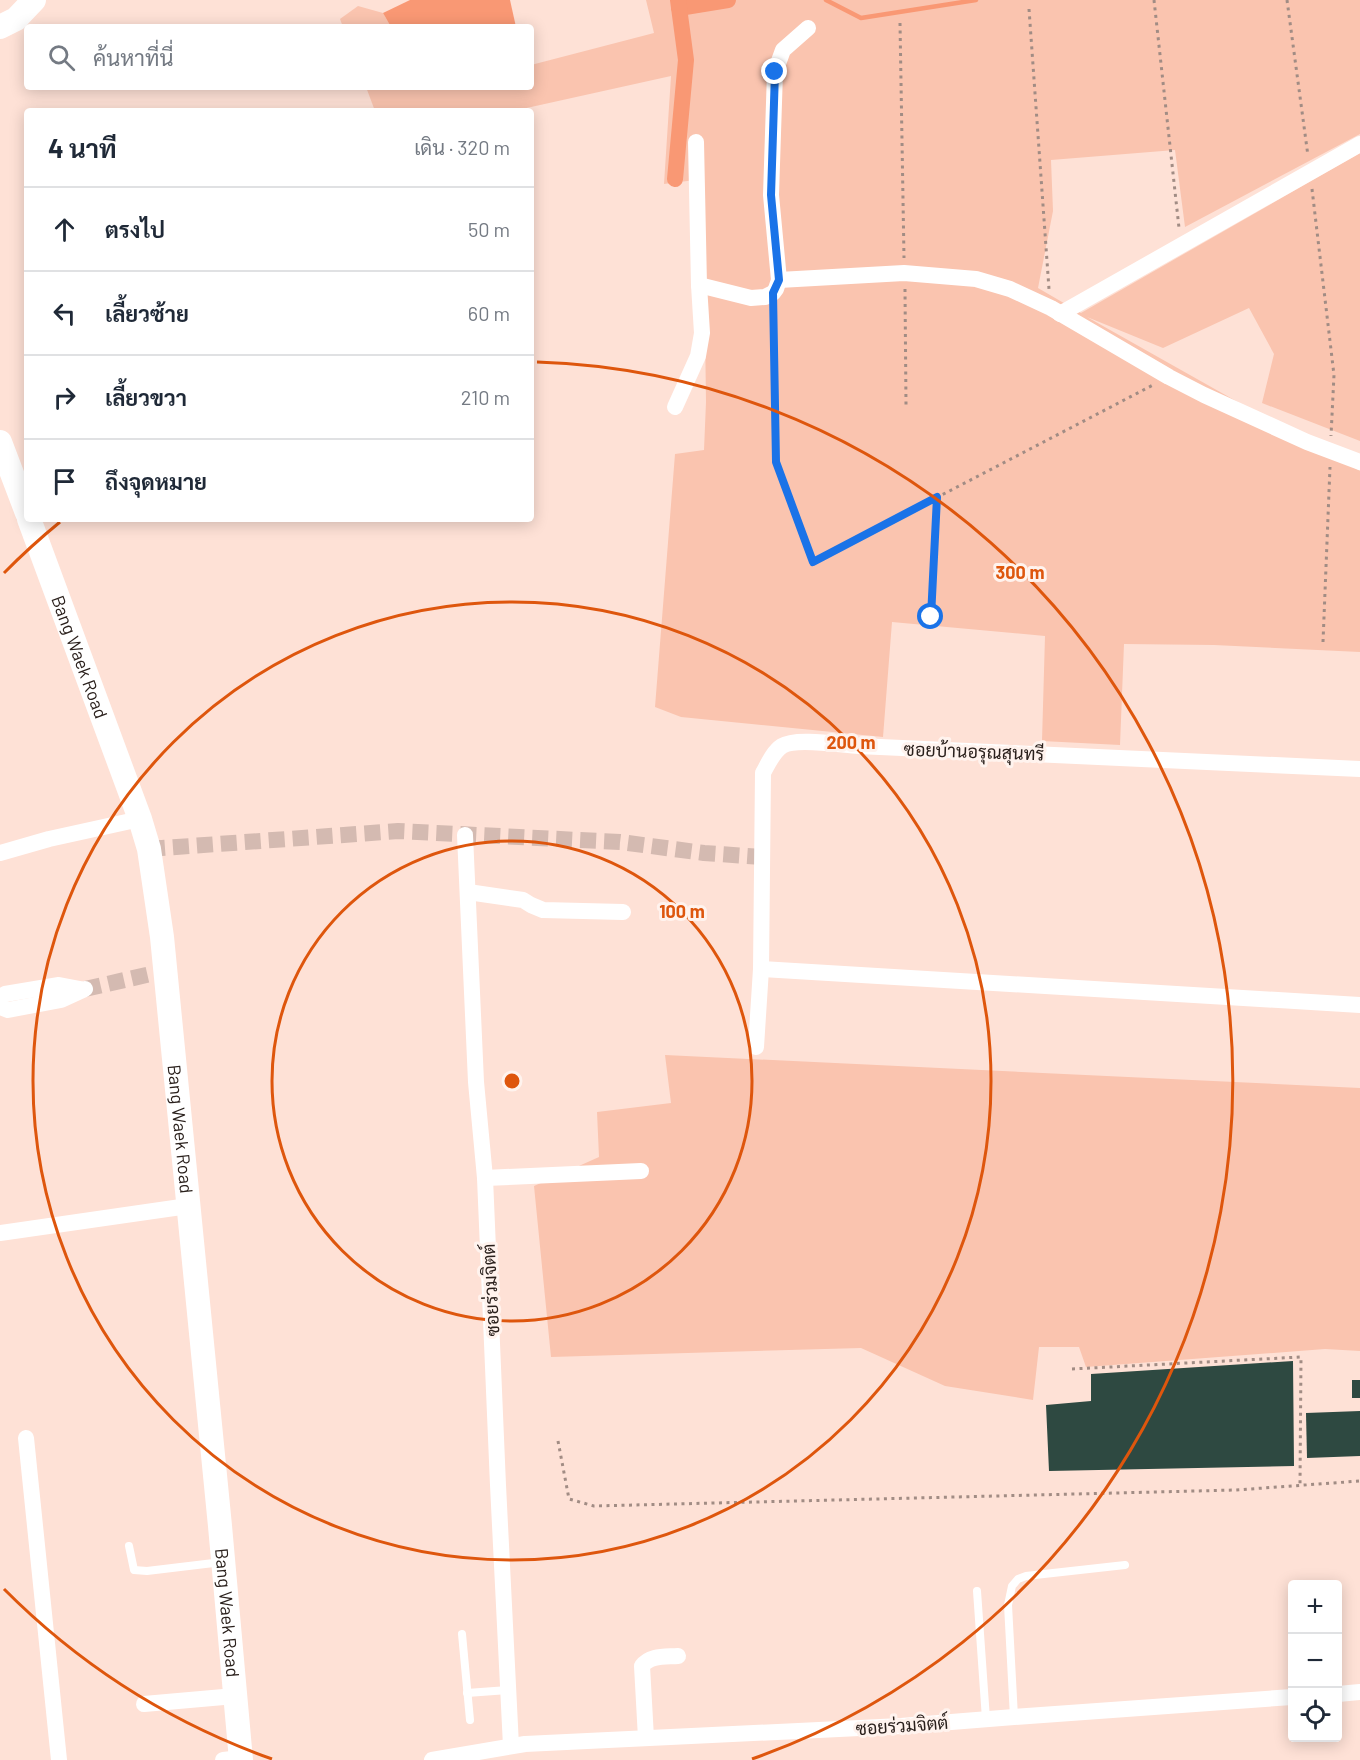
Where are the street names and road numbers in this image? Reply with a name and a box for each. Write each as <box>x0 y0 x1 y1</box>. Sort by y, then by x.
street label: Bang Waek Road <box>47 592 113 721</box>
street label: ซอยบ้านอรุณสุนทรี <box>903 737 1045 766</box>
street label: Bang Waek Road <box>164 1063 198 1194</box>
street label: ซอยร่วมจิตต์ <box>476 1243 503 1337</box>
street label: Bang Waek Road <box>211 1547 245 1678</box>
street label: ซอยร่วมจิตต์ <box>855 1710 949 1739</box>

